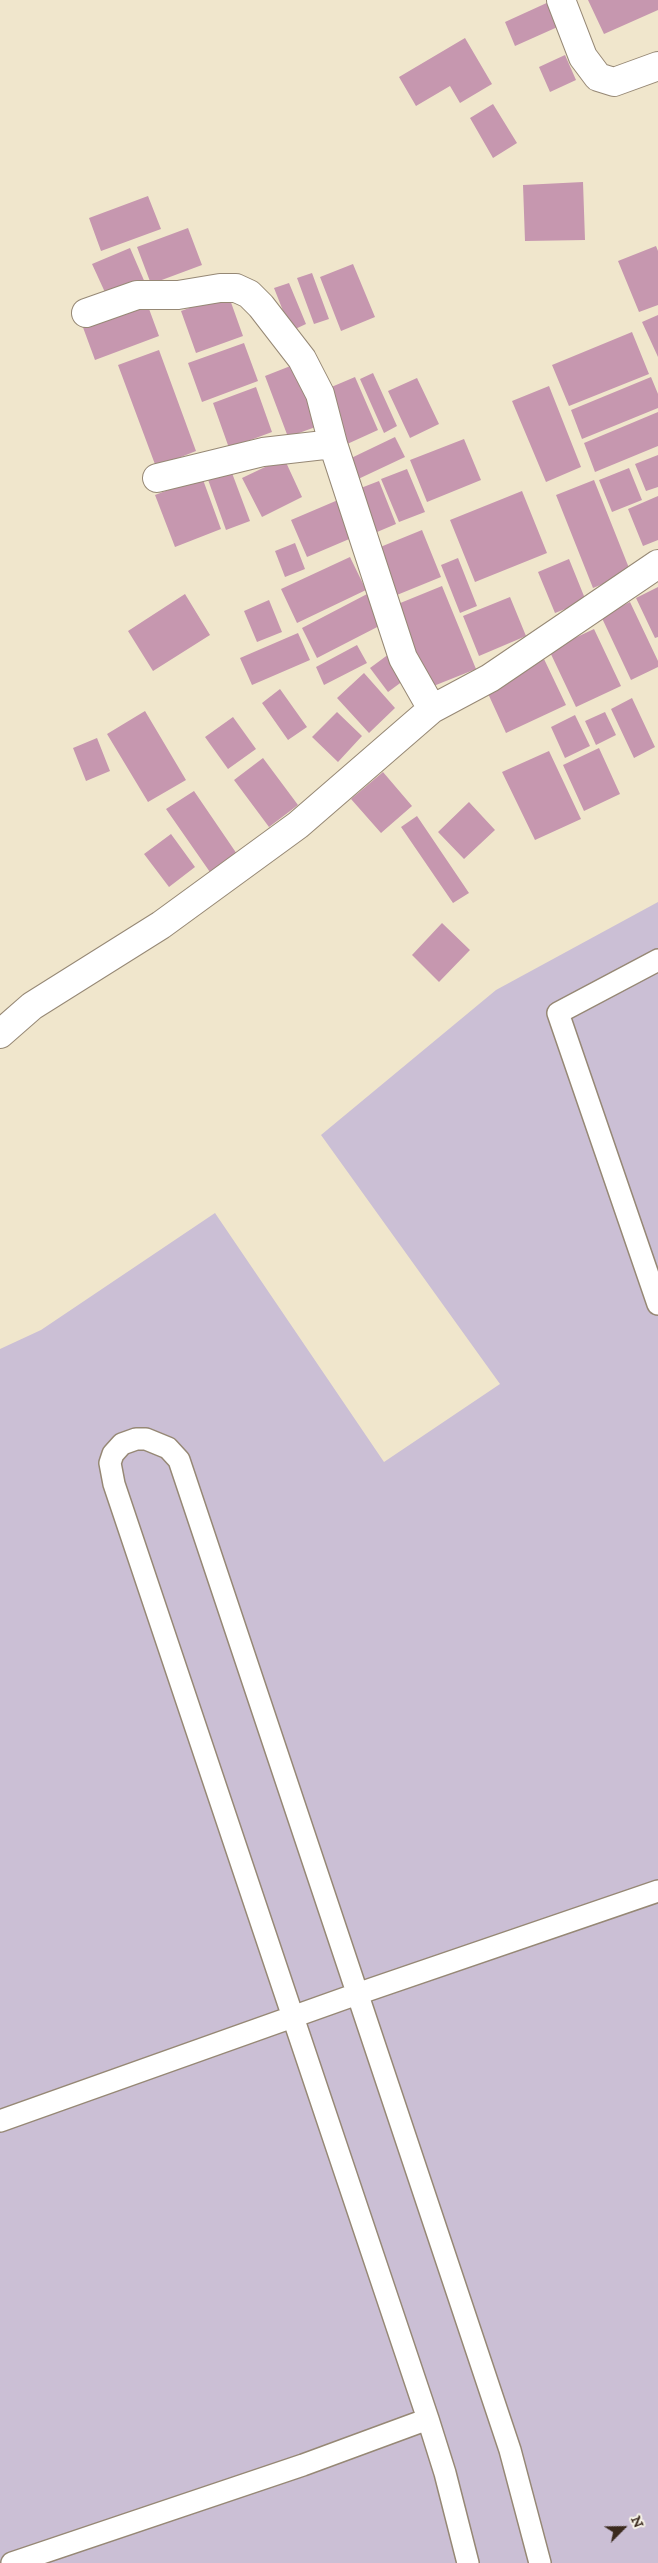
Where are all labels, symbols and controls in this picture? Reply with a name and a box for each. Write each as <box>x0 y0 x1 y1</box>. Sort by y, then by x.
north arrow <box>598 2503 648 2553</box>
text: N <box>626 2513 647 2531</box>

